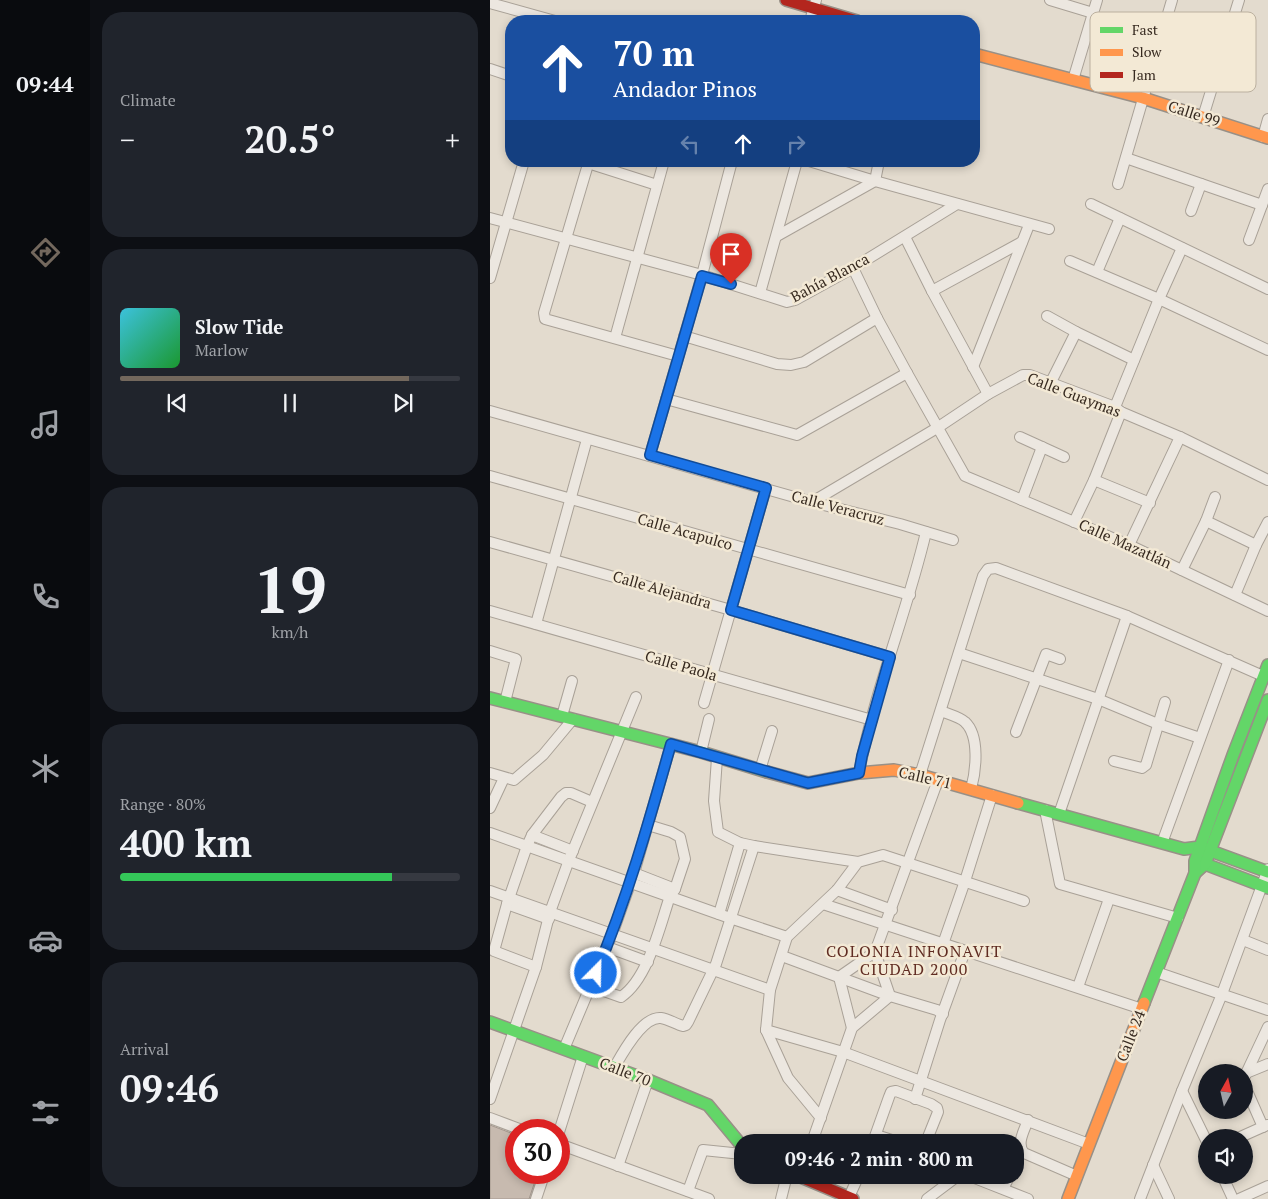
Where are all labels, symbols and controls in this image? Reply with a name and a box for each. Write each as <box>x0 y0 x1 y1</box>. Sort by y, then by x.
legend <box>1090 12 1256 92</box>
text: Fast <box>1132 20 1159 39</box>
text: 70 m <box>613 30 694 76</box>
icon: ahead <box>530 35 595 100</box>
text: Slow <box>1132 42 1162 61</box>
text: Jam <box>1132 65 1156 84</box>
text: 09:44 <box>16 69 74 98</box>
text: Andador Pinos <box>613 74 757 103</box>
text: Climate <box>120 89 176 111</box>
street label: Calle 99 <box>1166 95 1223 131</box>
text: 20.5° <box>244 114 336 164</box>
text: − <box>120 121 135 158</box>
text: + <box>445 121 460 158</box>
icon: left <box>676 130 704 158</box>
icon: ahead <box>729 130 757 158</box>
icon: right <box>782 130 810 158</box>
pin <box>710 233 752 284</box>
icon: directions <box>28 235 63 270</box>
icon: arrive <box>717 240 745 268</box>
street label: Bahía Blanca <box>787 248 873 306</box>
text: Slow Tide <box>195 314 284 339</box>
text: Marlow <box>195 339 248 361</box>
street label: Calle Guaymas <box>1025 367 1124 421</box>
icon: previous <box>163 389 191 417</box>
icon: pause <box>276 389 304 417</box>
icon: next <box>389 389 417 417</box>
icon: music <box>28 407 63 442</box>
street label: Calle Veracruz <box>790 485 887 529</box>
street label: Calle Acapulco <box>635 508 735 554</box>
street label: Calle Mazatlán <box>1076 514 1175 572</box>
text: 19 <box>253 545 327 632</box>
street label: Calle Alejandra <box>611 565 714 613</box>
icon: phone <box>28 579 63 614</box>
text: km/h <box>272 621 308 643</box>
street label: Calle Paola <box>643 645 720 685</box>
icon: climate <box>28 751 63 786</box>
street label: Calle 71 <box>897 761 954 793</box>
text: Range · 80% <box>120 793 206 815</box>
text: 400 km <box>120 818 252 868</box>
icon: car <box>28 923 63 958</box>
district label: COLONIA INFONAVIT CIUDAD 2000 <box>826 940 1002 980</box>
position arrow <box>569 946 621 998</box>
street label: Calle 24 <box>1111 1007 1149 1064</box>
text: Arrival <box>120 1038 169 1060</box>
street label: Calle 70 <box>597 1052 654 1090</box>
text: 09:46 <box>120 1063 219 1113</box>
north arrow <box>1198 1064 1252 1119</box>
map controls <box>1198 1064 1253 1184</box>
icon: filters <box>28 1095 63 1130</box>
speed limit sign: 30 <box>505 1119 570 1184</box>
button: sound <box>1198 1129 1253 1184</box>
text: 09:46 · 2 min · 800 m <box>785 1146 973 1171</box>

